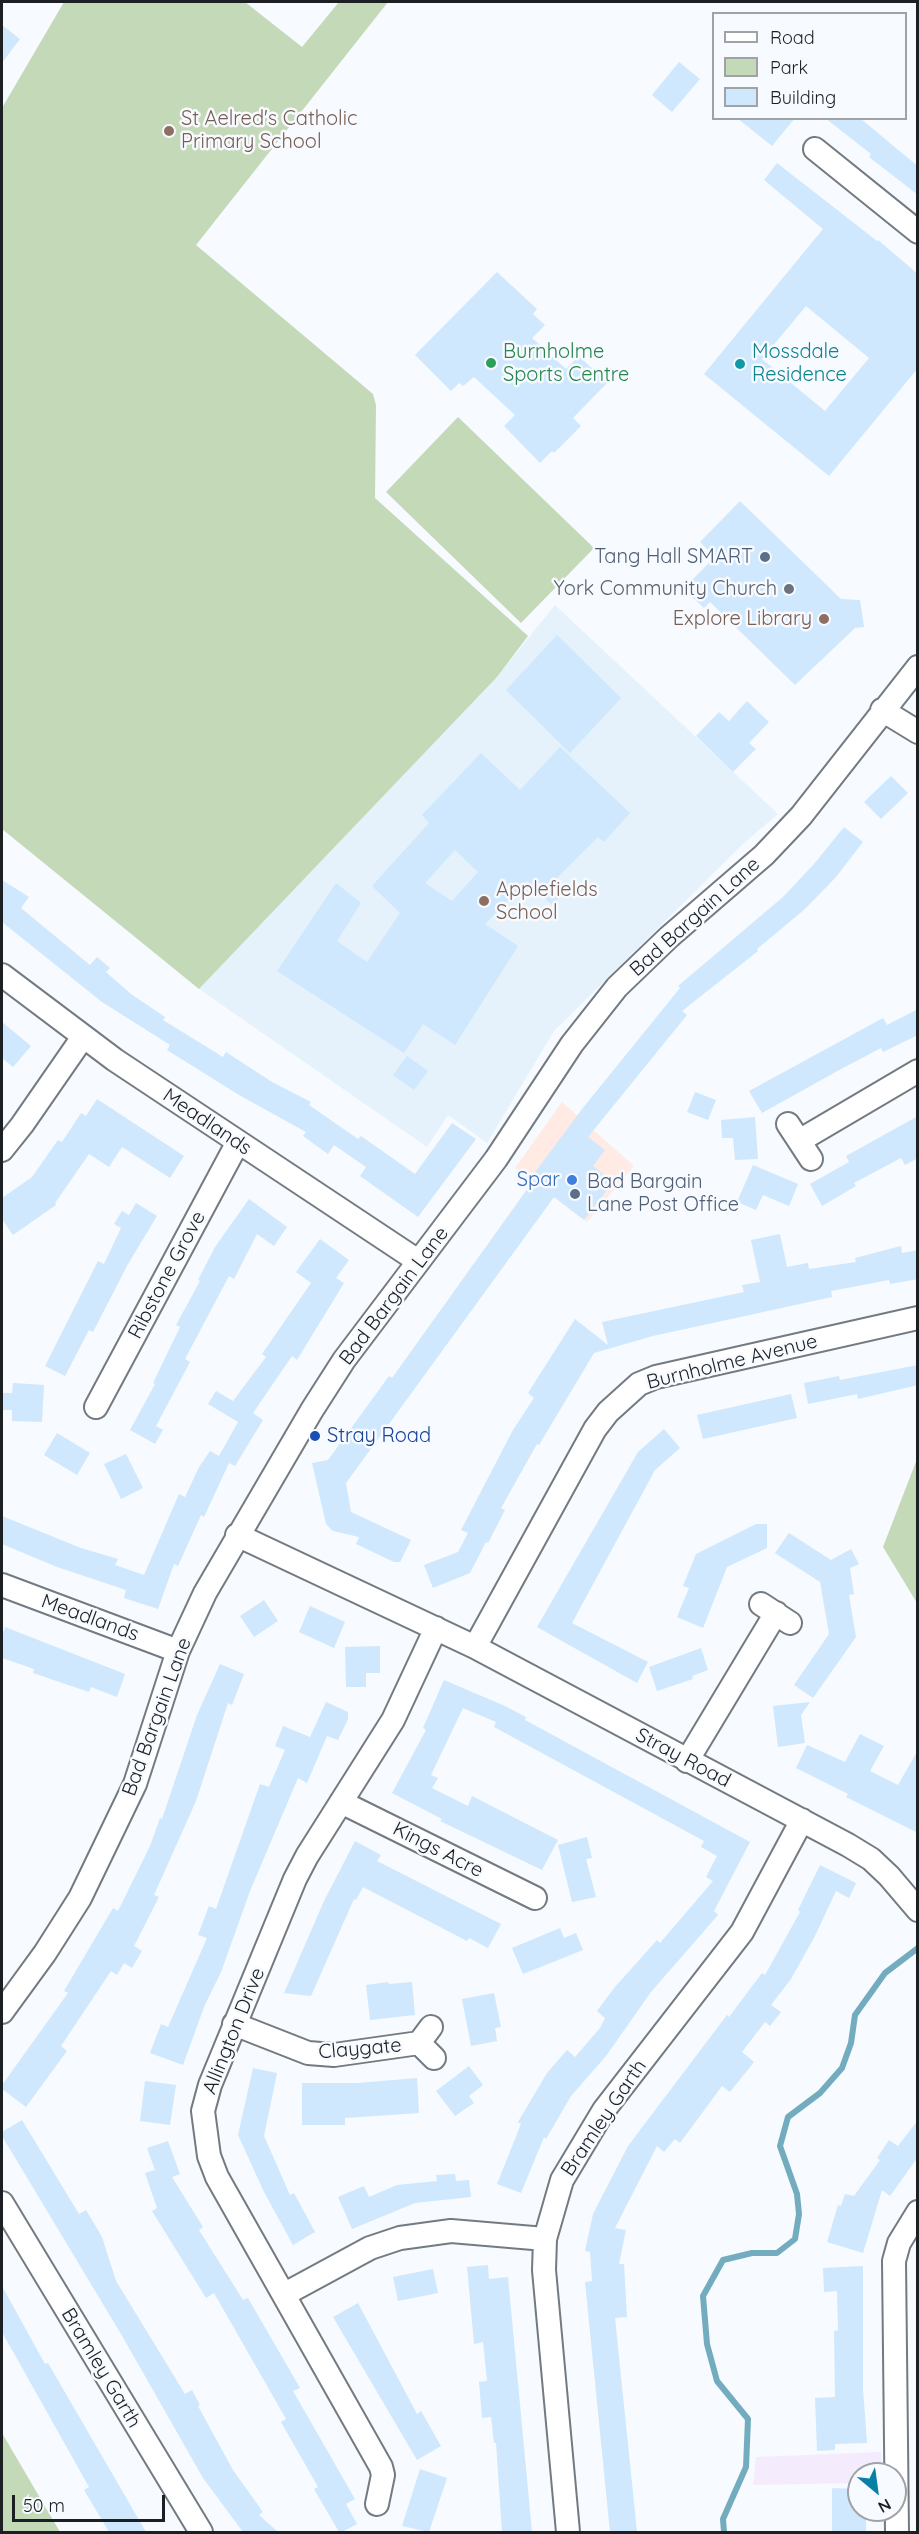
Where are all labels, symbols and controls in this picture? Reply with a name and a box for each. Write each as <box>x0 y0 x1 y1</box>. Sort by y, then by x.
legend <box>712 12 907 120</box>
text: Road <box>770 26 815 49</box>
text: Park <box>770 56 808 79</box>
text: Building <box>770 86 836 109</box>
place label: St Aelred's Catholic Primary School <box>181 107 357 154</box>
marker: St Aelred's Catholic Primary School <box>162 124 176 138</box>
place label: Burnholme Sports Centre <box>503 340 629 387</box>
place label: Mossdale Residence <box>752 340 847 387</box>
marker: Burnholme Sports Centre <box>484 356 498 370</box>
marker: Mossdale Residence <box>733 357 747 371</box>
place label: Tang Hall SMART <box>594 545 753 569</box>
marker: Tang Hall SMART <box>758 550 772 564</box>
place label: York Community Church <box>553 577 777 601</box>
marker: York Community Church <box>782 582 796 596</box>
place label: Explore Library <box>673 607 812 631</box>
marker: Explore Library <box>817 612 831 626</box>
street label: Bad Bargain Lane <box>625 852 765 982</box>
place label: Applefields School <box>496 878 598 925</box>
marker: Applefields School <box>477 894 491 908</box>
street label: Meadlands <box>158 1084 256 1160</box>
place label: Spar <box>517 1168 560 1192</box>
place label: Bad Bargain Lane Post Office <box>587 1170 739 1217</box>
marker: Spar <box>565 1173 579 1187</box>
marker: Bad Bargain Lane Post Office <box>568 1187 582 1201</box>
street label: Ribstone Grove <box>123 1207 211 1343</box>
street label: Bad Bargain Lane <box>334 1222 454 1370</box>
street label: Burnholme Avenue <box>644 1329 820 1395</box>
place label: Stray Road <box>327 1424 431 1448</box>
marker: Stray Road <box>308 1429 322 1443</box>
street label: Meadlands <box>38 1589 142 1647</box>
street label: Bad Bargain Lane <box>117 1635 197 1799</box>
street label: Stray Road <box>631 1723 735 1793</box>
street label: Kings Acre <box>389 1817 487 1883</box>
street label: Allington Drive <box>198 1964 270 2098</box>
street label: Claygate <box>317 2033 403 2065</box>
street label: Bramley Garth <box>556 2055 652 2181</box>
street label: Bramley Garth <box>56 2304 146 2432</box>
north arrow <box>847 2462 907 2522</box>
scale bar <box>15 2483 168 2521</box>
text: 50 m <box>23 2494 65 2517</box>
text: N <box>875 2494 895 2518</box>

